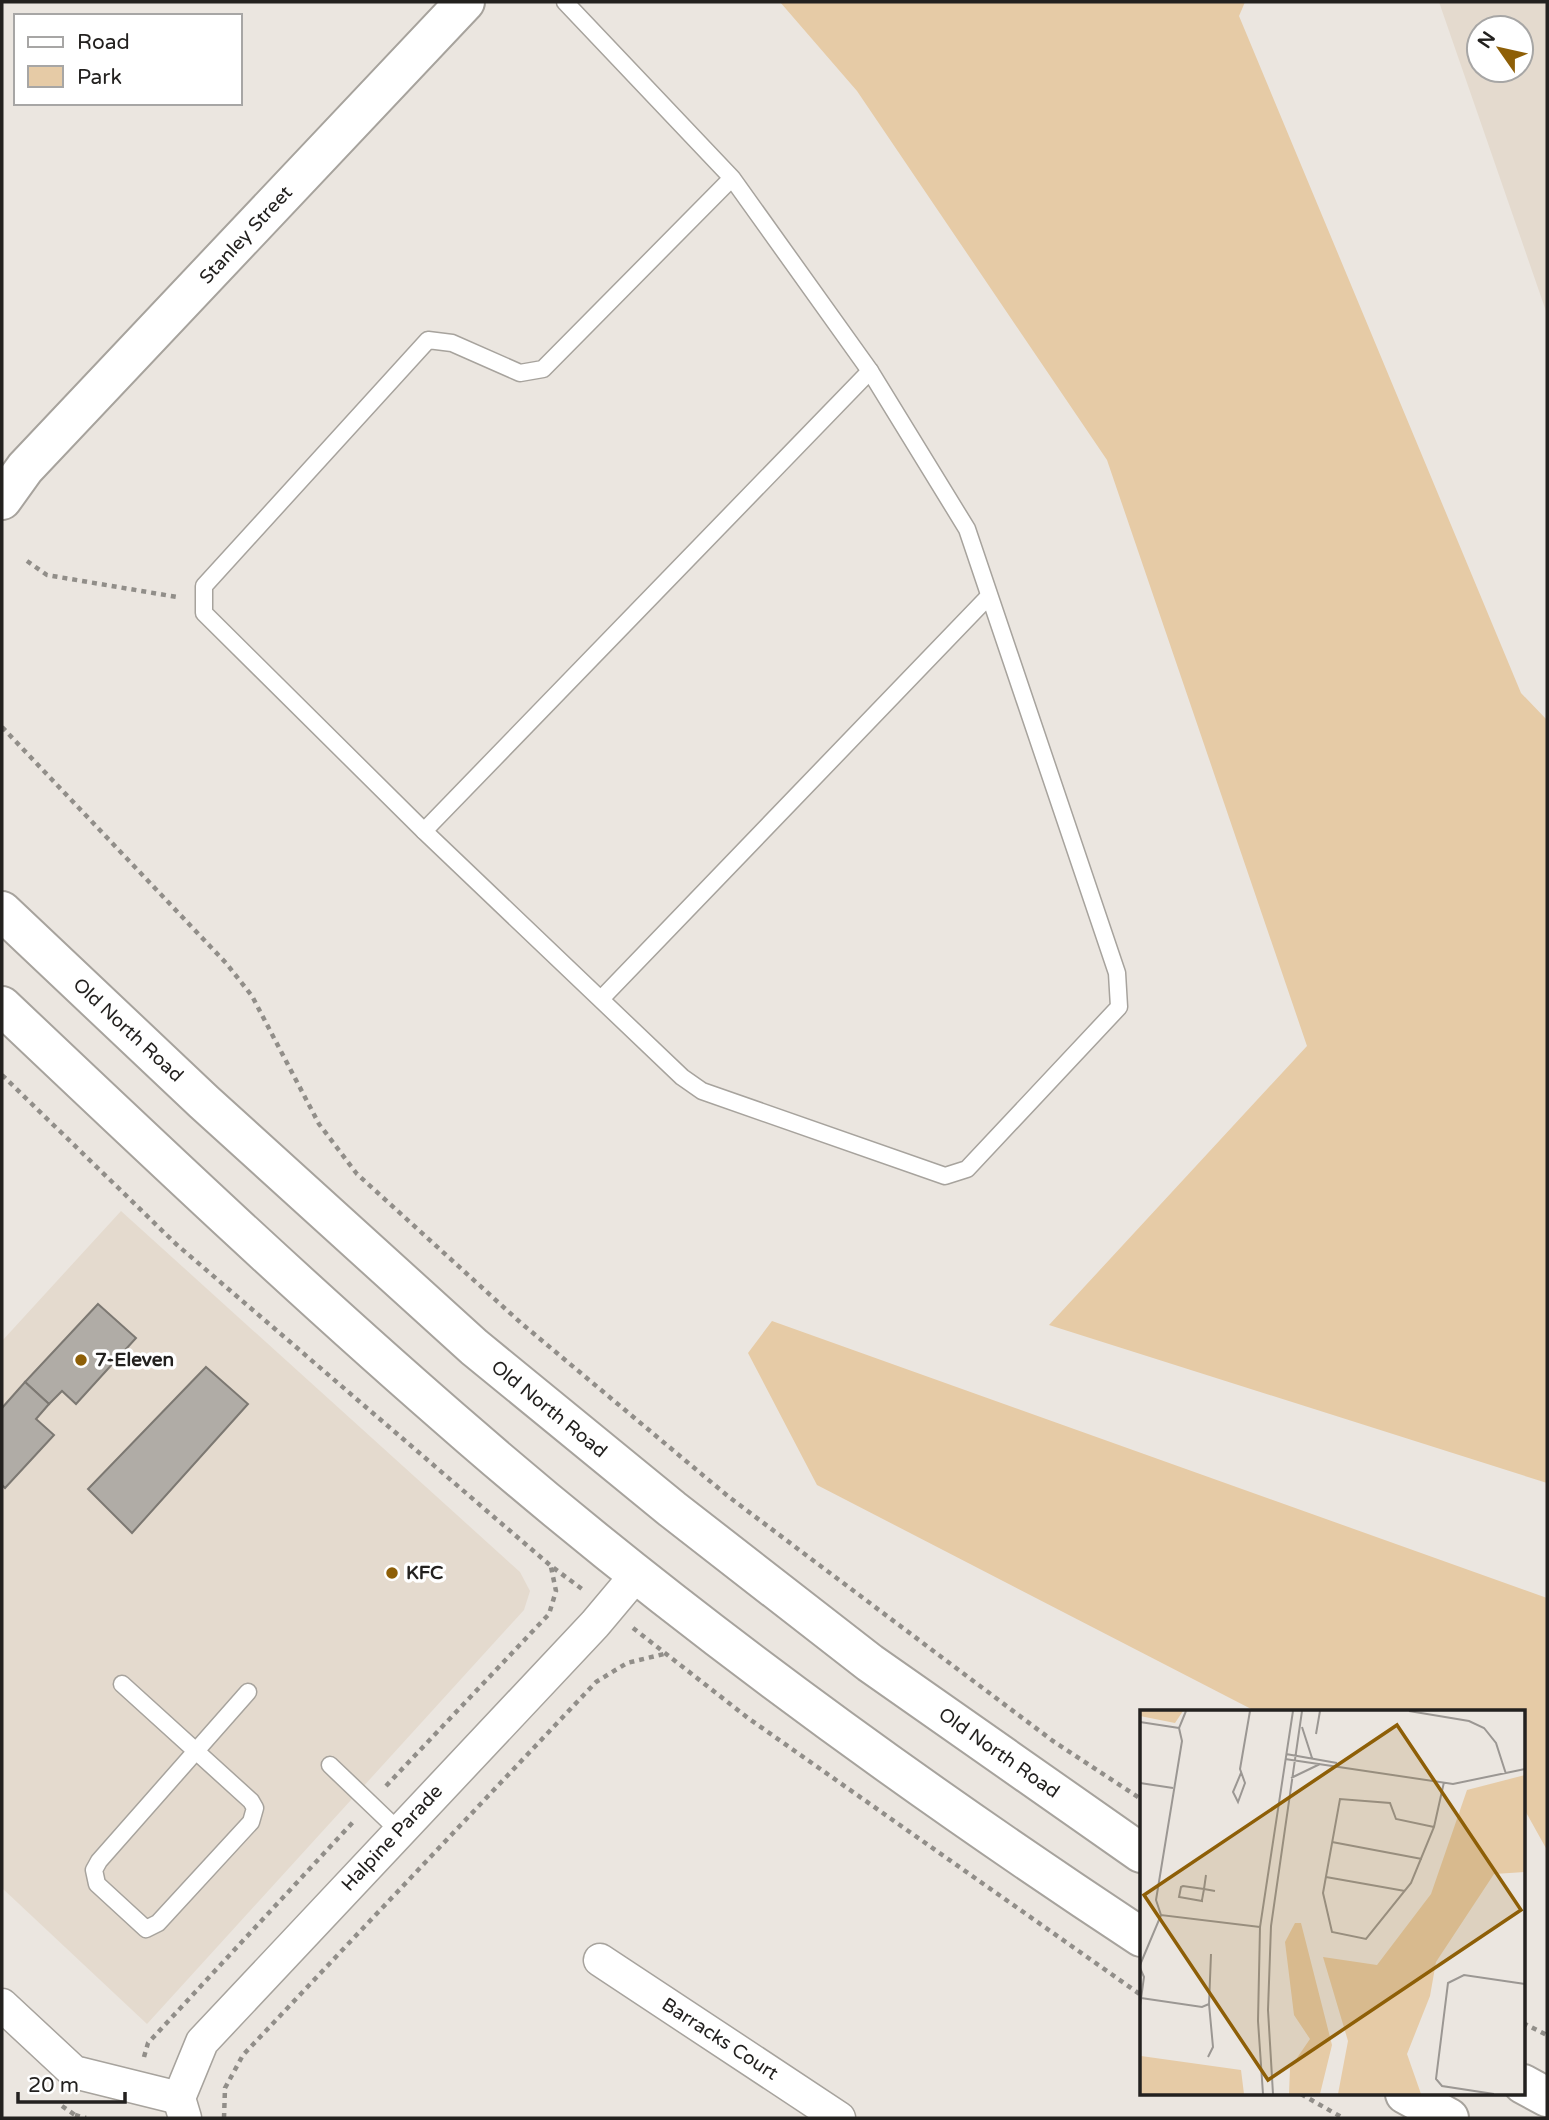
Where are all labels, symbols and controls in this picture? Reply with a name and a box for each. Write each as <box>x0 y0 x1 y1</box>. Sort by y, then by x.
legend <box>14 14 242 105</box>
north arrow <box>1465 14 1535 84</box>
text: N <box>1473 28 1500 53</box>
text: Road <box>77 30 130 55</box>
text: Park <box>77 65 122 90</box>
street label: Stanley Street <box>195 182 297 288</box>
street label: Old North Road <box>68 973 188 1087</box>
place label: 7-Eleven <box>95 1349 174 1371</box>
marker: 7-Eleven <box>73 1352 89 1368</box>
street label: Old North Road <box>487 1356 611 1462</box>
place label: KFC <box>406 1562 443 1584</box>
marker: KFC <box>384 1565 400 1581</box>
street label: Old North Road <box>934 1703 1064 1803</box>
inset map <box>1140 1710 1524 2096</box>
street label: Halpine Parade <box>337 1780 447 1896</box>
street label: Barracks Court <box>658 1993 782 2085</box>
scale bar <box>18 2060 124 2104</box>
text: 20 m <box>28 2073 79 2098</box>

